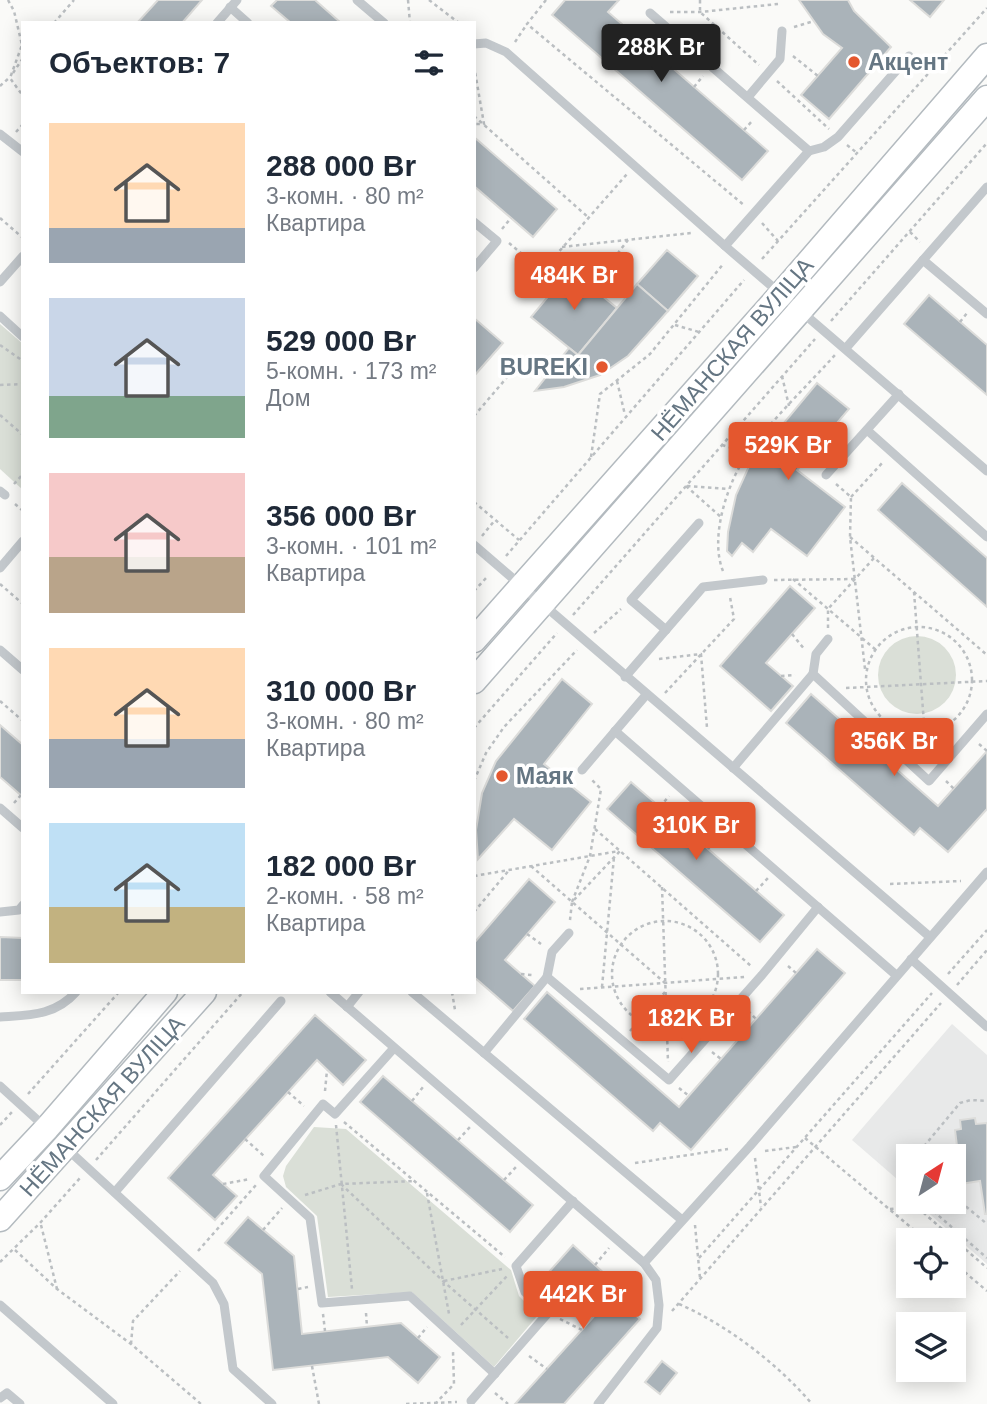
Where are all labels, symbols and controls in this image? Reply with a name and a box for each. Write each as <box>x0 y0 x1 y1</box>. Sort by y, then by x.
pin: 288K Br <box>596 24 726 84</box>
text: 288K Br <box>618 34 704 60</box>
icon: filters <box>410 44 448 82</box>
text: Объектов: 7 <box>49 46 230 79</box>
place label: Акцент <box>868 49 948 75</box>
marker: Акцент <box>846 54 862 70</box>
text: 288 000 Br <box>266 149 416 182</box>
icon: home <box>105 151 189 235</box>
text: 3-комн. · 80 m² <box>266 183 424 209</box>
text: Квартира <box>266 210 365 236</box>
pin: 484K Br <box>509 252 639 312</box>
street label: НЁМАНСКАЯ ВУЛІЦА <box>646 252 819 446</box>
text: 484K Br <box>531 262 617 288</box>
text: 529 000 Br <box>266 324 416 357</box>
icon: home <box>105 326 189 410</box>
place label: BUREKI <box>500 354 588 380</box>
text: 5-комн. · 173 m² <box>266 358 437 384</box>
marker: BUREKI <box>594 359 610 375</box>
text: Дом <box>266 385 310 411</box>
pin: 529K Br <box>723 422 853 482</box>
text: 529K Br <box>745 432 831 458</box>
text: 356 000 Br <box>266 499 416 532</box>
icon: home <box>105 501 189 585</box>
text: 3-комн. · 101 m² <box>266 533 437 559</box>
text: Квартира <box>266 560 365 586</box>
text: 310 000 Br <box>266 674 416 707</box>
icon: home <box>105 676 189 760</box>
text: 3-комн. · 80 m² <box>266 708 424 734</box>
pin: 356K Br <box>829 718 959 778</box>
text: 356K Br <box>851 728 937 754</box>
text: Квартира <box>266 735 365 761</box>
place label: Маяк <box>516 763 574 789</box>
marker: Маяк <box>494 768 510 784</box>
pin: 310K Br <box>631 802 761 862</box>
text: 310K Br <box>653 812 739 838</box>
text: 182 000 Br <box>266 849 416 882</box>
icon: home <box>105 851 189 935</box>
text: 2-комн. · 58 m² <box>266 883 424 909</box>
text: Квартира <box>266 910 365 936</box>
pin: 182K Br <box>626 996 756 1055</box>
text: 182K Br <box>648 1005 734 1031</box>
street label: НЁМАНСКАЯ ВУЛІЦА <box>14 1010 190 1202</box>
north arrow <box>896 1144 966 1214</box>
map controls <box>896 1144 966 1382</box>
button: locate <box>896 1228 966 1298</box>
pin: 442K Br <box>518 1272 648 1331</box>
text: 442K Br <box>540 1281 626 1307</box>
button: layers <box>896 1312 966 1382</box>

